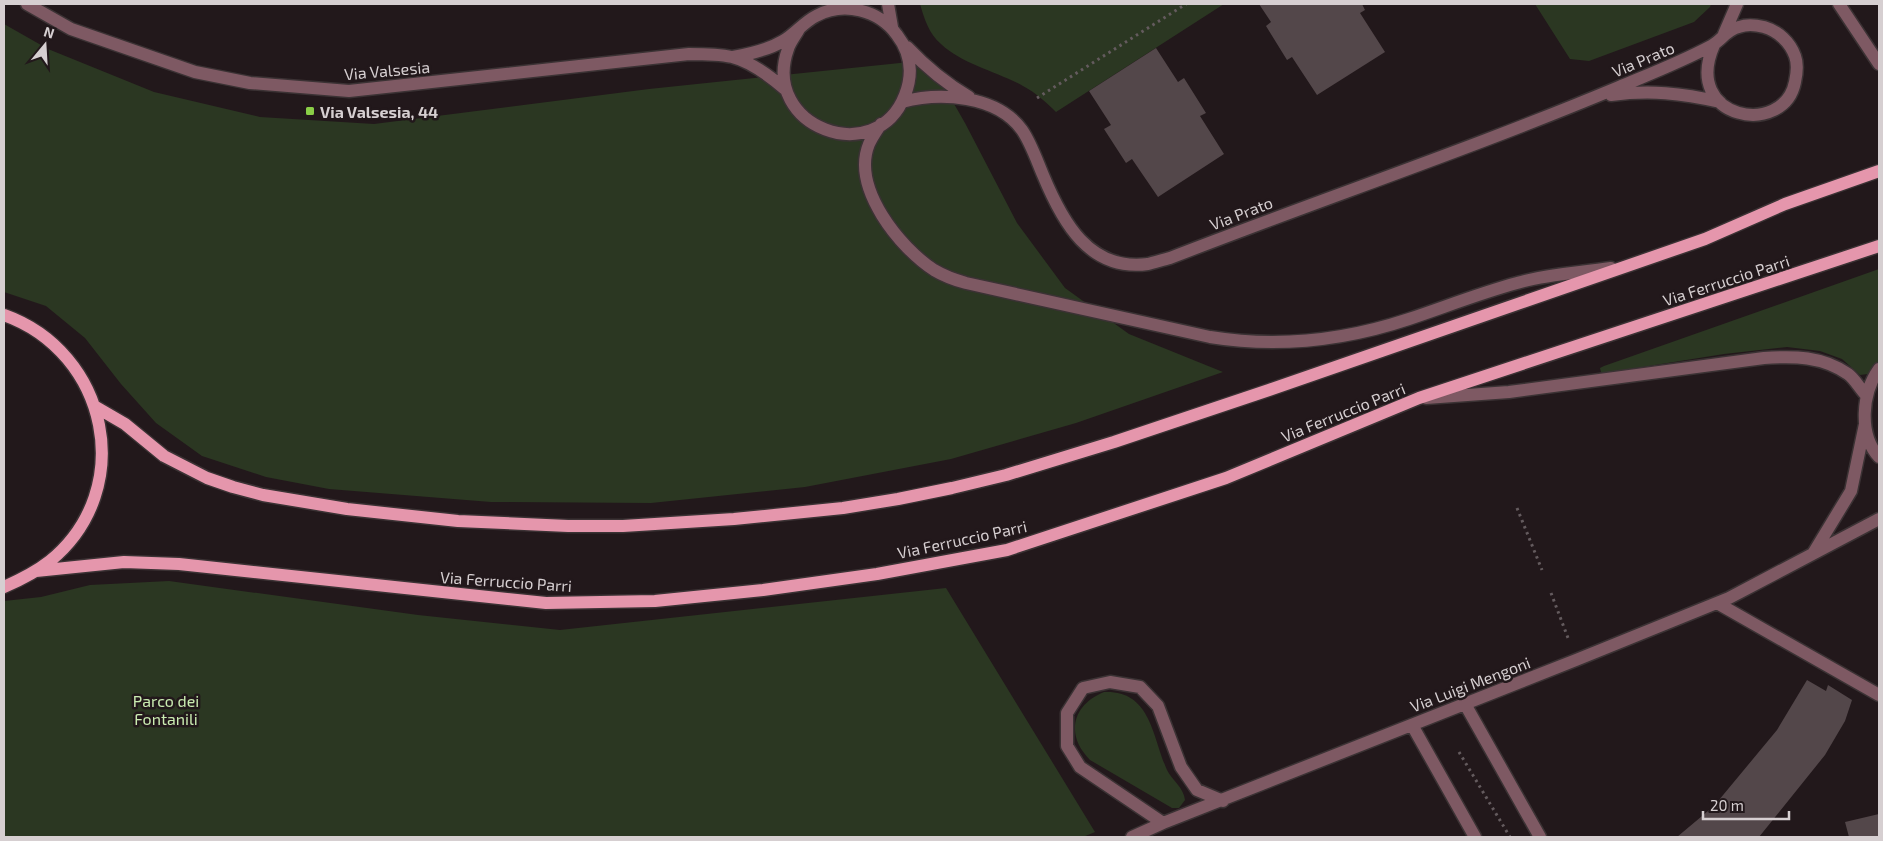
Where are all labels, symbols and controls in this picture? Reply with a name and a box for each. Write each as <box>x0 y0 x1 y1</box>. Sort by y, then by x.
north arrow <box>20 20 70 70</box>
text: N <box>42 23 57 42</box>
street label: Via Prato <box>1609 37 1677 81</box>
street label: Via Valsesia <box>343 57 431 83</box>
place label: Via Valsesia, 44 <box>320 102 438 121</box>
marker: Via Valsesia, 44 <box>304 105 316 117</box>
street label: Via Prato <box>1207 192 1275 234</box>
street label: Via Ferruccio Parri <box>1660 251 1792 309</box>
street label: Via Ferruccio Parri <box>1278 378 1408 446</box>
street label: Via Ferruccio Parri <box>895 516 1029 562</box>
street label: Via Ferruccio Parri <box>439 567 573 595</box>
street label: Via Luigi Mengoni <box>1407 652 1533 716</box>
park label: Parco dei Fontanili <box>133 691 199 728</box>
scale bar <box>1703 788 1789 820</box>
text: 20 m <box>1710 796 1744 814</box>

